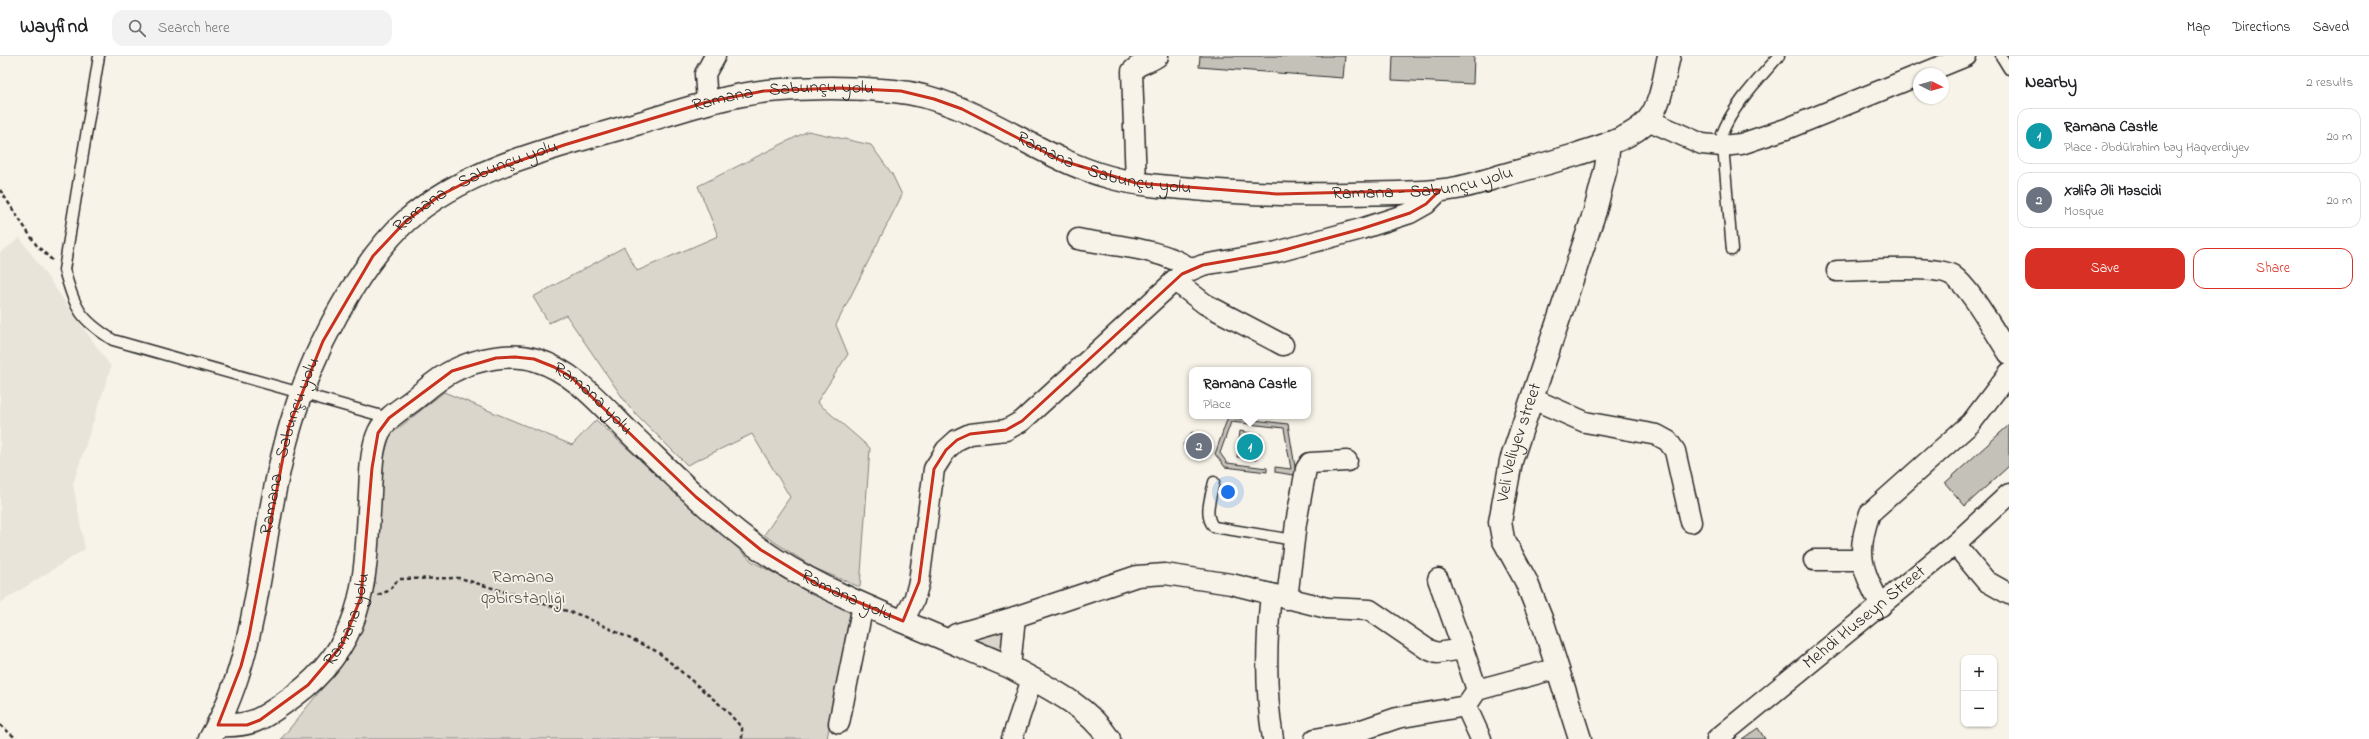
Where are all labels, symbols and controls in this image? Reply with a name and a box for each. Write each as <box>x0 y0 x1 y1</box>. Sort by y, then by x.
search box <box>112 10 392 46</box>
text: Wayfind <box>20 14 88 41</box>
icon: search <box>126 17 148 39</box>
text: Search here <box>158 17 230 39</box>
text: Map <box>2187 17 2210 38</box>
text: Directions <box>2232 17 2290 38</box>
text: Saved <box>2312 17 2349 38</box>
north arrow <box>1913 68 1949 104</box>
text: Nearby <box>2025 70 2077 95</box>
text: 2 results <box>2306 73 2353 92</box>
street label: Ramana - Sabunçu yolu <box>689 75 875 119</box>
text: Ramana Castle <box>2064 116 2158 138</box>
street label: Ramana - Sabunçu yolu <box>1012 126 1192 202</box>
text: 1 <box>2037 127 2041 146</box>
text: 20 m <box>2327 127 2352 146</box>
street label: Ramana - Sabunçu yolu <box>388 134 561 239</box>
text: Place · Əbdülrəhim bəy Haqverdiyev <box>2064 138 2249 157</box>
street label: Ramana - Sabunçu yolu <box>1332 160 1516 207</box>
text: Xəlifə Əli Məscidi <box>2064 180 2161 202</box>
text: 2 <box>2036 191 2042 210</box>
text: 20 m <box>2327 191 2352 210</box>
text: Mosque <box>2064 202 2104 221</box>
button: Save <box>2025 248 2185 289</box>
button: Share <box>2193 248 2353 289</box>
street label: Ramana - Sabunçu yolu <box>254 353 327 537</box>
street label: Ramana yolu <box>548 356 638 442</box>
popup <box>1189 367 1311 419</box>
text: Ramana Castle <box>1203 373 1297 395</box>
street label: Veli Veliyev street <box>1491 380 1549 505</box>
text: Place <box>1203 395 1231 414</box>
pin: 2 <box>1186 431 1212 461</box>
pin: 1 <box>1237 432 1263 462</box>
your location <box>1218 482 1238 502</box>
street label: Mehdi Huseyn Street <box>1798 560 1932 676</box>
street label: Ramana yolu <box>796 564 897 629</box>
park label: Ramana qəbirstanlığı <box>481 565 565 613</box>
street label: Ramana yolu <box>318 571 377 672</box>
map controls <box>1961 655 1997 727</box>
button: + <box>1961 655 1997 691</box>
button: − <box>1961 691 1997 727</box>

